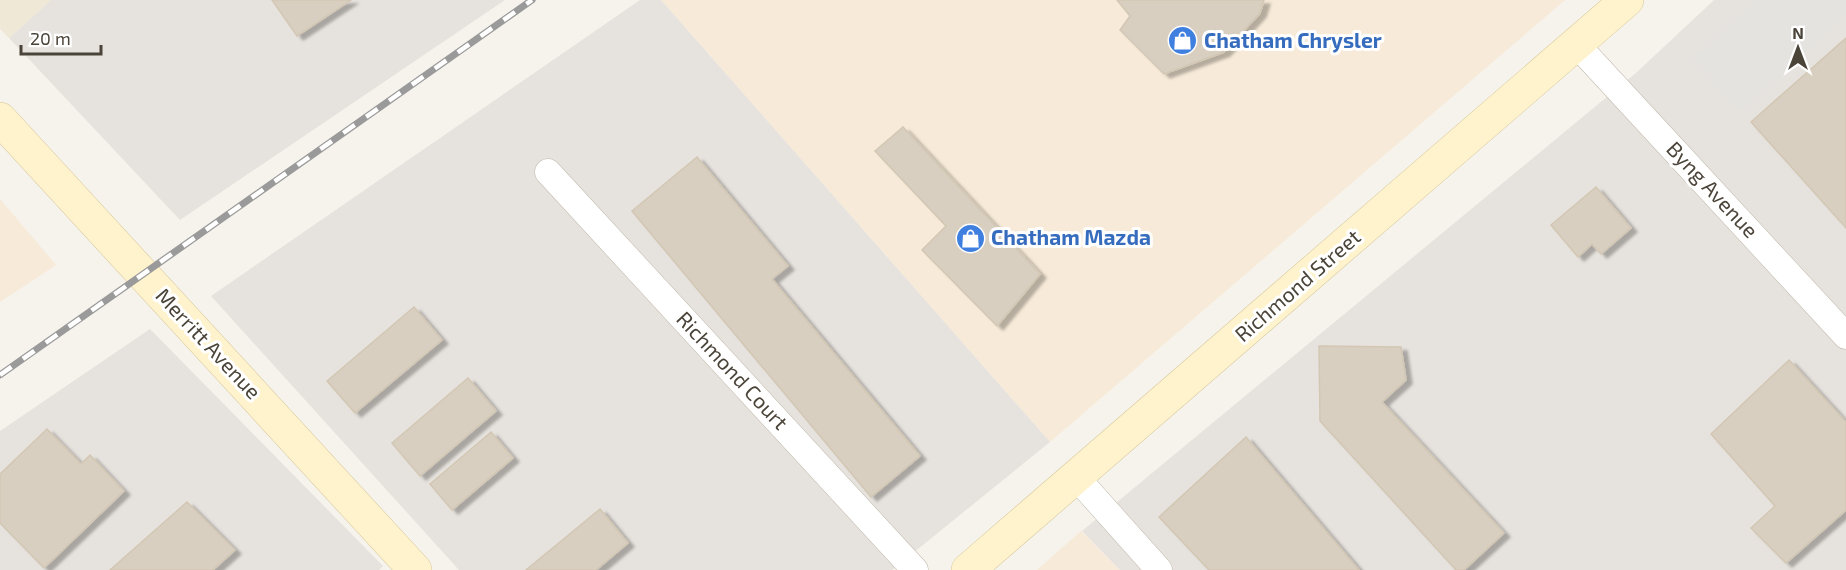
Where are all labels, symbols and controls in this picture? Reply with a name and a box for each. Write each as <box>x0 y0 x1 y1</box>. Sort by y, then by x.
scale bar <box>21 18 100 56</box>
north arrow <box>1768 18 1828 78</box>
text: N <box>1792 23 1804 42</box>
shop icon: Chatham Chrysler <box>1167 25 1199 57</box>
text: 20 m <box>30 27 71 49</box>
place label: Chatham Chrysler <box>1204 27 1382 53</box>
street label: Byng Avenue <box>1662 136 1764 242</box>
shop icon: Chatham Mazda <box>954 222 986 254</box>
place label: Chatham Mazda <box>991 224 1151 249</box>
street label: Richmond Street <box>1229 224 1365 346</box>
street label: Merritt Avenue <box>151 282 267 404</box>
street label: Richmond Court <box>672 306 794 434</box>

